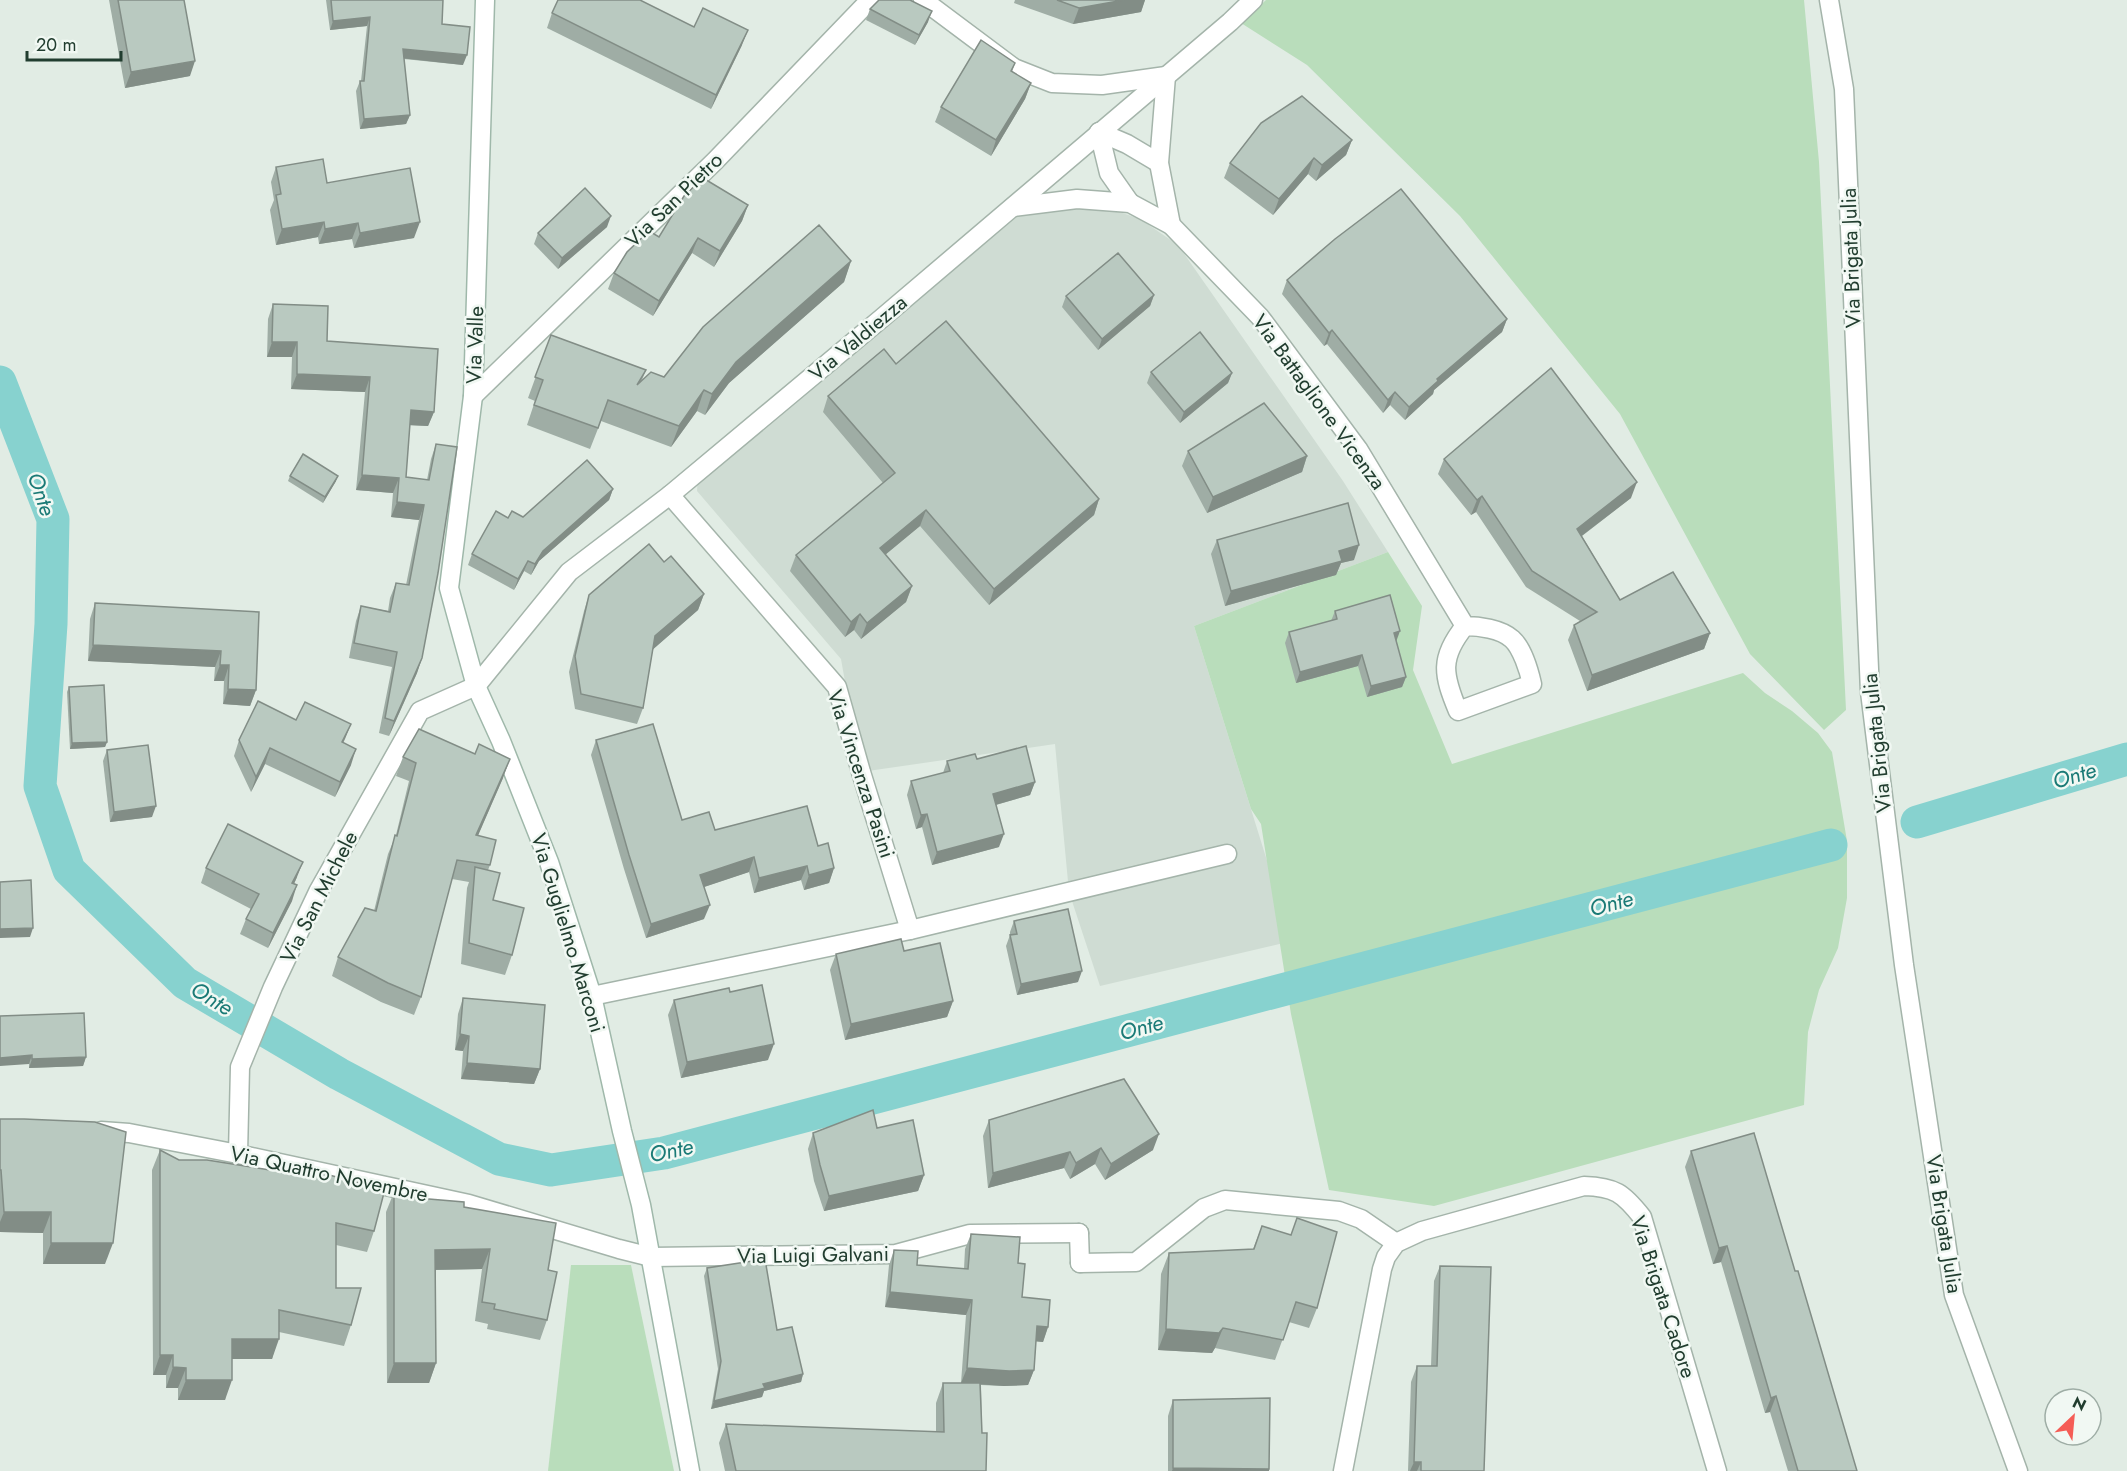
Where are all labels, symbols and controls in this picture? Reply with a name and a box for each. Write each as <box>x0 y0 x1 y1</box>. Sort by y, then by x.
scale bar <box>27 24 122 62</box>
text: 20 m <box>36 32 76 58</box>
street label: Via San Pietro <box>618 146 730 254</box>
street label: Via Brigata Julia <box>1834 187 1868 329</box>
street label: Via Valdiezza <box>802 288 914 388</box>
street label: Via Valle <box>459 305 491 385</box>
street label: Via Battaglione Vicenza <box>1245 308 1393 496</box>
water label: Onte <box>20 468 64 520</box>
street label: Via Brigata Julia <box>1855 672 1899 814</box>
street label: Via Vincenza Pasini <box>820 686 902 862</box>
water label: Onte <box>2048 753 2100 797</box>
street label: Via San Michele <box>273 826 365 968</box>
street label: Via Guglielmo Marconi <box>523 830 613 1036</box>
water label: Onte <box>1586 882 1636 924</box>
water label: Onte <box>185 973 239 1023</box>
water label: Onte <box>1116 1006 1166 1048</box>
water label: Onte <box>646 1130 696 1170</box>
street label: Via Quattro Novembre <box>227 1138 431 1210</box>
street label: Via Brigata Julia <box>1918 1152 1970 1296</box>
street label: Via Brigata Cadore <box>1623 1212 1703 1382</box>
street label: Via Luigi Galvani <box>737 1239 889 1271</box>
north arrow <box>2043 1387 2103 1447</box>
text: N <box>2069 1391 2090 1417</box>

